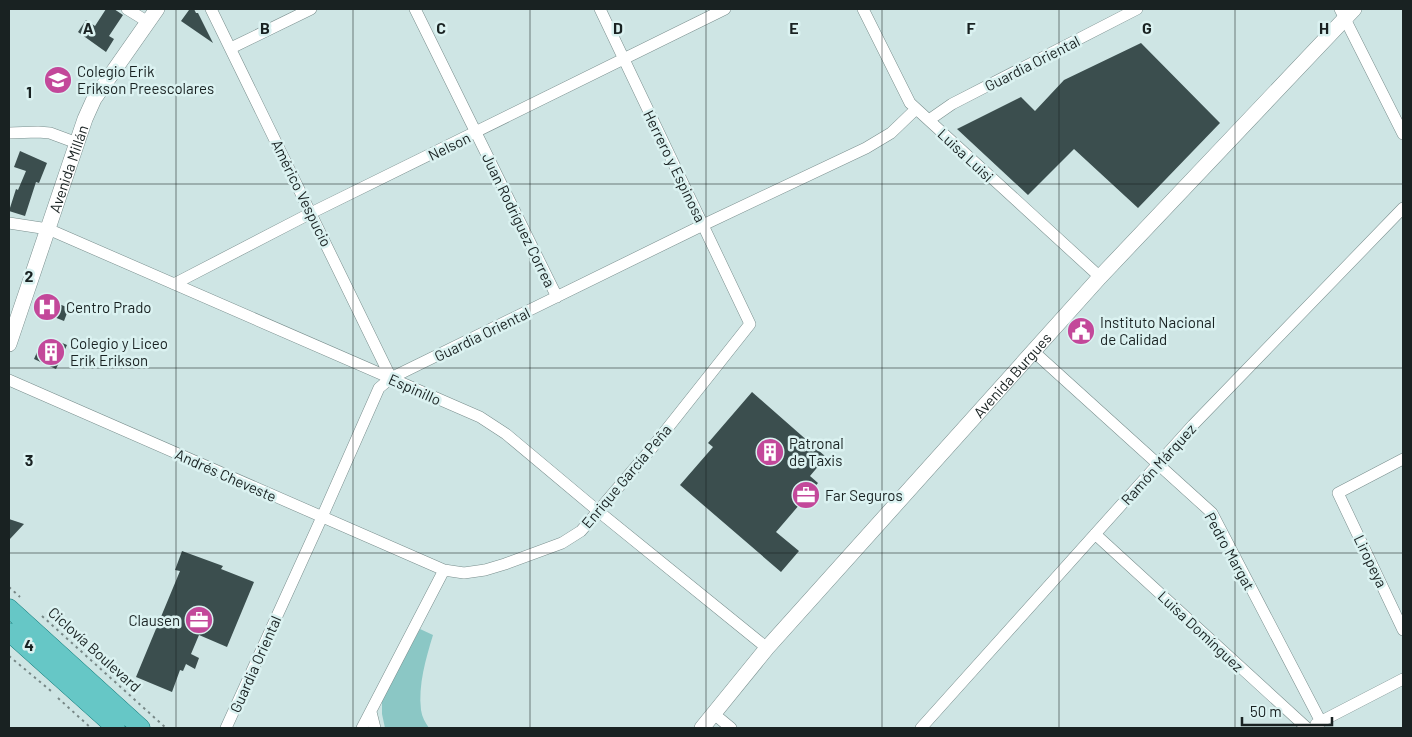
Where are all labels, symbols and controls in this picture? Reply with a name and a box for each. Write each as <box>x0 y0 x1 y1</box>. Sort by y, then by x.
text: A <box>83 18 94 37</box>
text: B <box>260 18 270 37</box>
text: C <box>436 18 446 37</box>
text: D <box>613 18 623 37</box>
text: E <box>789 18 799 37</box>
text: F <box>967 18 976 37</box>
text: G <box>1142 18 1152 37</box>
text: H <box>1319 18 1329 37</box>
street label: Guardia Oriental <box>981 31 1083 95</box>
place label: Colegio Erik Erikson Preescolares <box>77 62 214 97</box>
school or university icon: Colegio Erik Erikson Preescolares <box>43 65 73 95</box>
text: 1 <box>26 82 32 101</box>
street label: Herrero y Espinosa <box>640 107 710 225</box>
street label: Avenida Millán <box>45 122 91 215</box>
street label: Luisa Luisi <box>934 125 998 185</box>
street label: Nelson <box>425 128 473 164</box>
street label: Américo Vespucio <box>268 137 336 249</box>
street label: Juan Rodríguez Correa <box>479 150 559 290</box>
text: 2 <box>25 266 34 285</box>
hospital icon: Centro Prado <box>32 292 62 322</box>
place label: Centro Prado <box>66 298 152 316</box>
street label: Guardia Oriental <box>431 303 533 365</box>
place label: Instituto Nacional de Calidad <box>1100 313 1215 348</box>
public building icon: Instituto Nacional de Calidad <box>1066 316 1096 346</box>
street label: Avenida Burgues <box>969 329 1055 421</box>
place label: Colegio y Liceo Erik Erikson <box>70 334 168 369</box>
building icon: Colegio y Liceo Erik Erikson <box>36 337 66 367</box>
street label: Espinillo <box>386 370 444 408</box>
street label: Ramón Márquez <box>1117 419 1199 508</box>
street label: Enrique García Peña <box>577 420 675 532</box>
place label: Patronal de Taxis <box>789 434 844 469</box>
building icon: Patronal de Taxis <box>755 437 785 467</box>
street label: Andrés Cheveste <box>173 445 279 505</box>
text: 3 <box>25 450 33 469</box>
office icon: Far Seguros <box>791 480 821 510</box>
place label: Far Seguros <box>825 486 903 504</box>
street label: Pedro Margat <box>1201 509 1259 593</box>
street label: Liropeya <box>1351 532 1391 590</box>
street label: Luisa Domínguez <box>1155 587 1248 675</box>
street label: Ciclovía Boulevard <box>45 603 145 695</box>
office icon: Clausen <box>184 605 214 635</box>
place label: Clausen <box>128 611 180 629</box>
street label: Guardia Oriental <box>226 613 284 715</box>
text: 4 <box>24 635 34 654</box>
scale bar <box>1242 694 1332 726</box>
text: 50 m <box>1250 702 1282 720</box>

